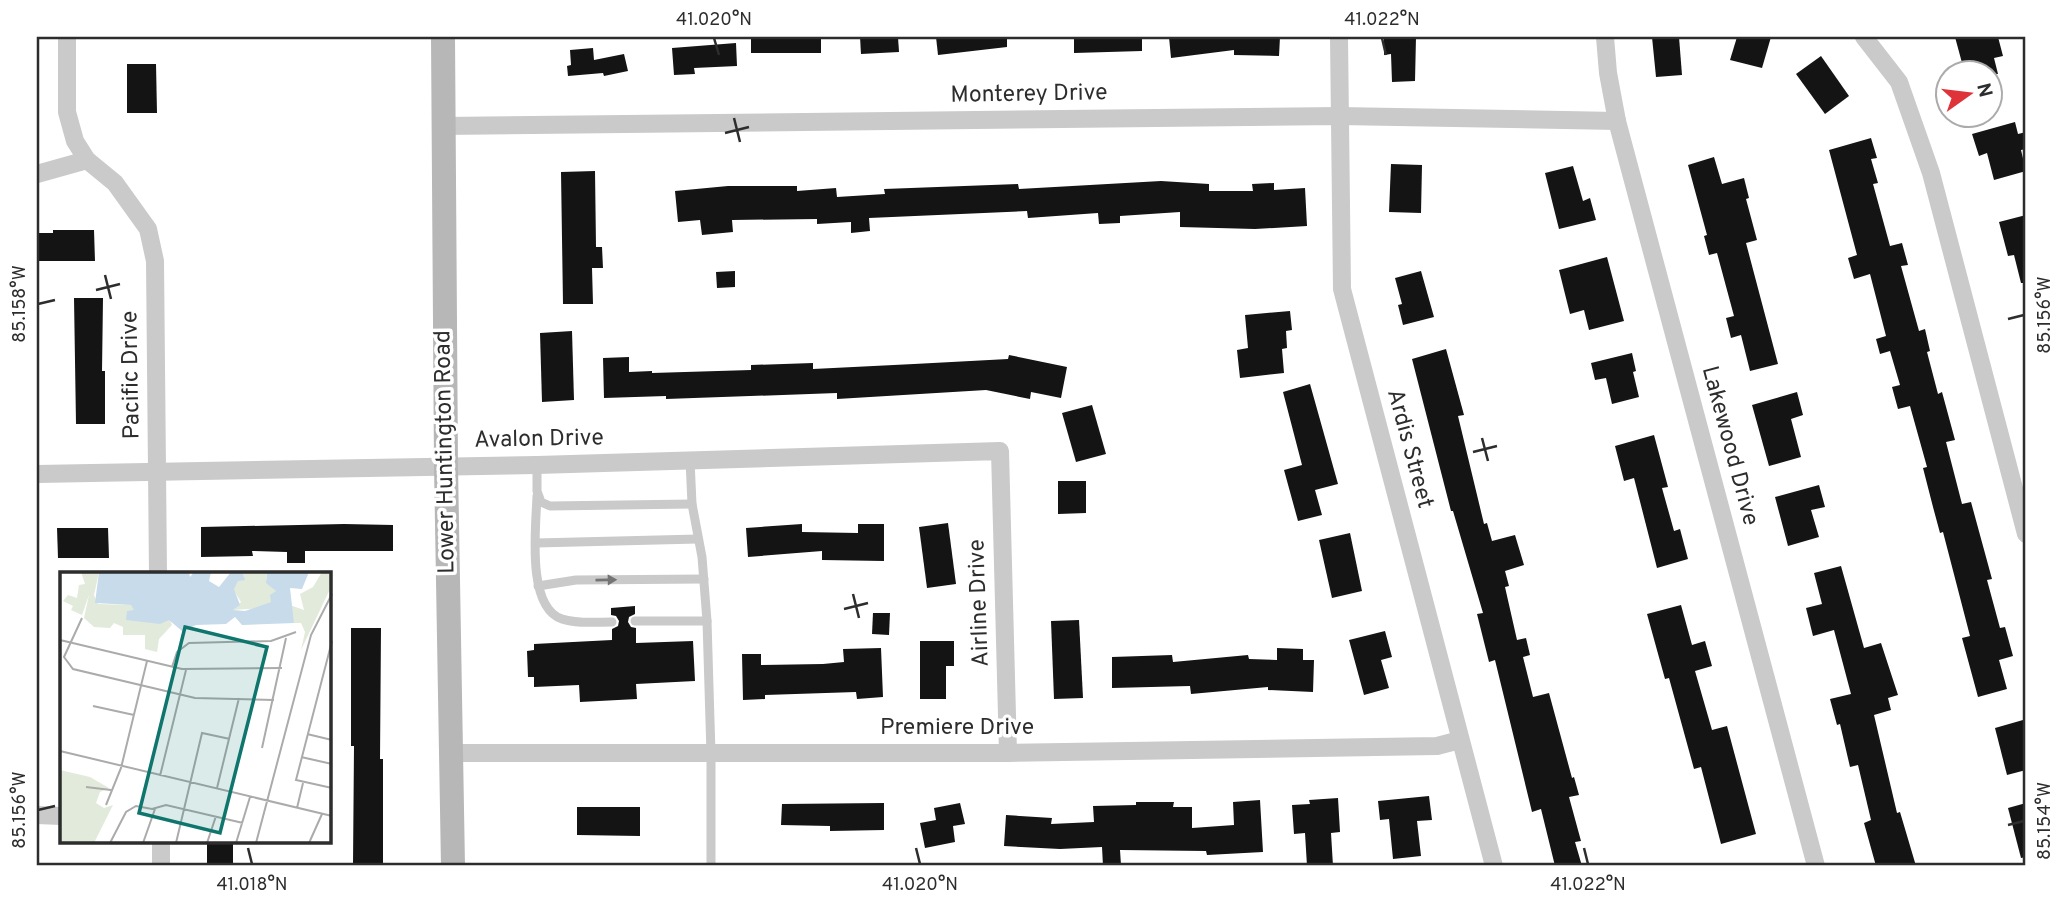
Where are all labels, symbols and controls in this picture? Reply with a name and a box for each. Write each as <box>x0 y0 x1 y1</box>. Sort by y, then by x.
text: 41.020°N <box>676 9 752 32</box>
text: 41.022°N <box>1344 9 1420 32</box>
north arrow <box>1934 60 2004 130</box>
street label: Monterey Drive <box>950 79 1108 111</box>
text: N <box>1970 81 1997 100</box>
text: 85.158°W <box>9 265 32 343</box>
text: 85.156°W <box>2034 276 2057 354</box>
street label: Pacific Drive <box>116 310 148 440</box>
street label: Lower Huntington Road <box>429 330 463 574</box>
street label: Lakewood Drive <box>1694 363 1764 529</box>
street label: Ardis Street <box>1379 386 1439 512</box>
street label: Avalon Drive <box>474 424 604 456</box>
street label: Airline Drive <box>963 539 997 667</box>
inset map <box>60 572 331 844</box>
one-way arrow <box>595 574 617 586</box>
street label: Premiere Drive <box>880 714 1034 743</box>
text: 85.156°W <box>9 771 32 849</box>
text: 85.154°W <box>2034 782 2057 860</box>
text: 41.018°N <box>216 874 288 897</box>
text: 41.020°N <box>882 874 958 897</box>
text: 41.022°N <box>1550 874 1626 897</box>

